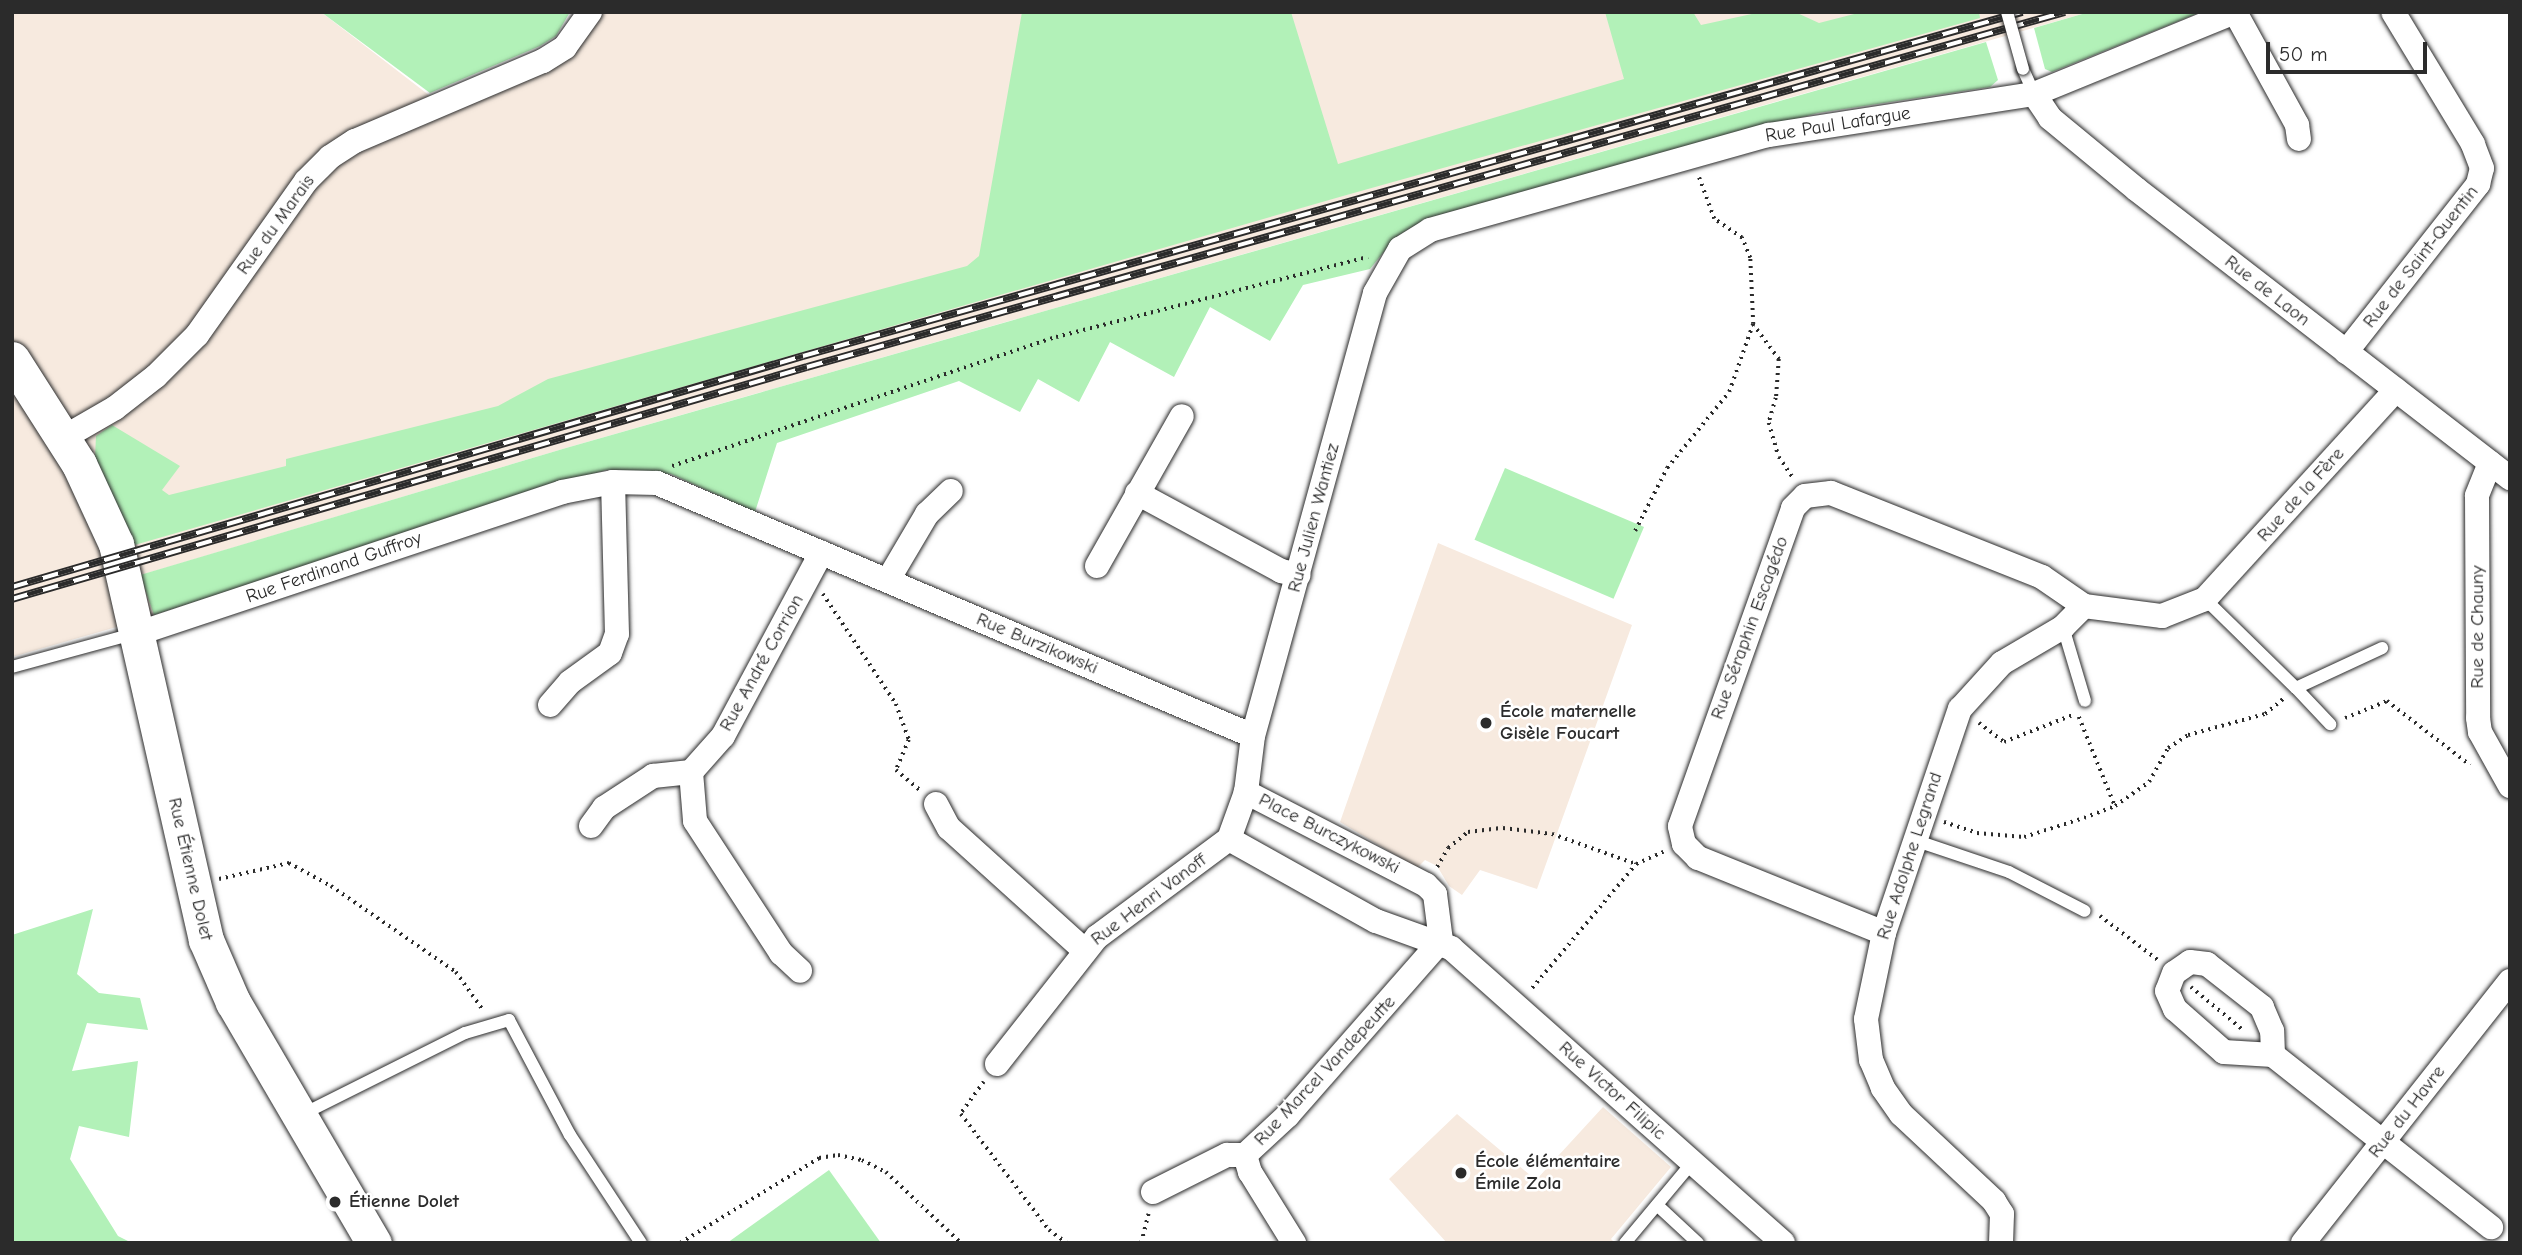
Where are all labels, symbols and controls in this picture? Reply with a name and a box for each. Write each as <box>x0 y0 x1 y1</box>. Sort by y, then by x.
scale bar <box>2270 28 2431 72</box>
text: 50 m <box>2279 42 2328 66</box>
street label: Rue Paul Lafargue <box>1764 102 1912 148</box>
street label: Rue du Marais <box>232 171 320 279</box>
street label: Rue de Saint-Quentin <box>2358 181 2484 333</box>
street label: Rue de Laon <box>2220 251 2314 331</box>
street label: Rue Julien Wantiez <box>1283 441 1345 595</box>
street label: Rue de la Fère <box>2253 443 2349 547</box>
street label: Rue Ferdinand Guffroy <box>243 527 425 609</box>
street label: Rue Séraphin Escagédo <box>1706 533 1794 723</box>
street label: Rue de Chauny <box>2467 565 2489 689</box>
street label: Rue André Corrion <box>715 591 809 735</box>
street label: Rue Burzikowski <box>973 608 1101 680</box>
place label: École maternelle Gisèle Foucart <box>1500 701 1636 745</box>
marker: École maternelle Gisèle Foucart <box>1478 715 1494 731</box>
street label: Rue Adolphe Legrand <box>1872 769 1948 943</box>
street label: Place Burczykowski <box>1255 789 1403 879</box>
street label: Rue Étienne Dolet <box>163 795 217 943</box>
street label: Rue Henri Vanoff <box>1087 849 1211 951</box>
street label: Rue Marcel Vandepeutte <box>1250 991 1400 1151</box>
street label: Rue Victor Filipic <box>1554 1037 1670 1145</box>
street label: Rue du Havre <box>2364 1061 2450 1163</box>
place label: École élémentaire Émile Zola <box>1475 1151 1620 1195</box>
marker: École élémentaire Émile Zola <box>1453 1165 1469 1181</box>
place label: Étienne Dolet <box>349 1191 459 1213</box>
marker: Étienne Dolet <box>327 1194 343 1210</box>

